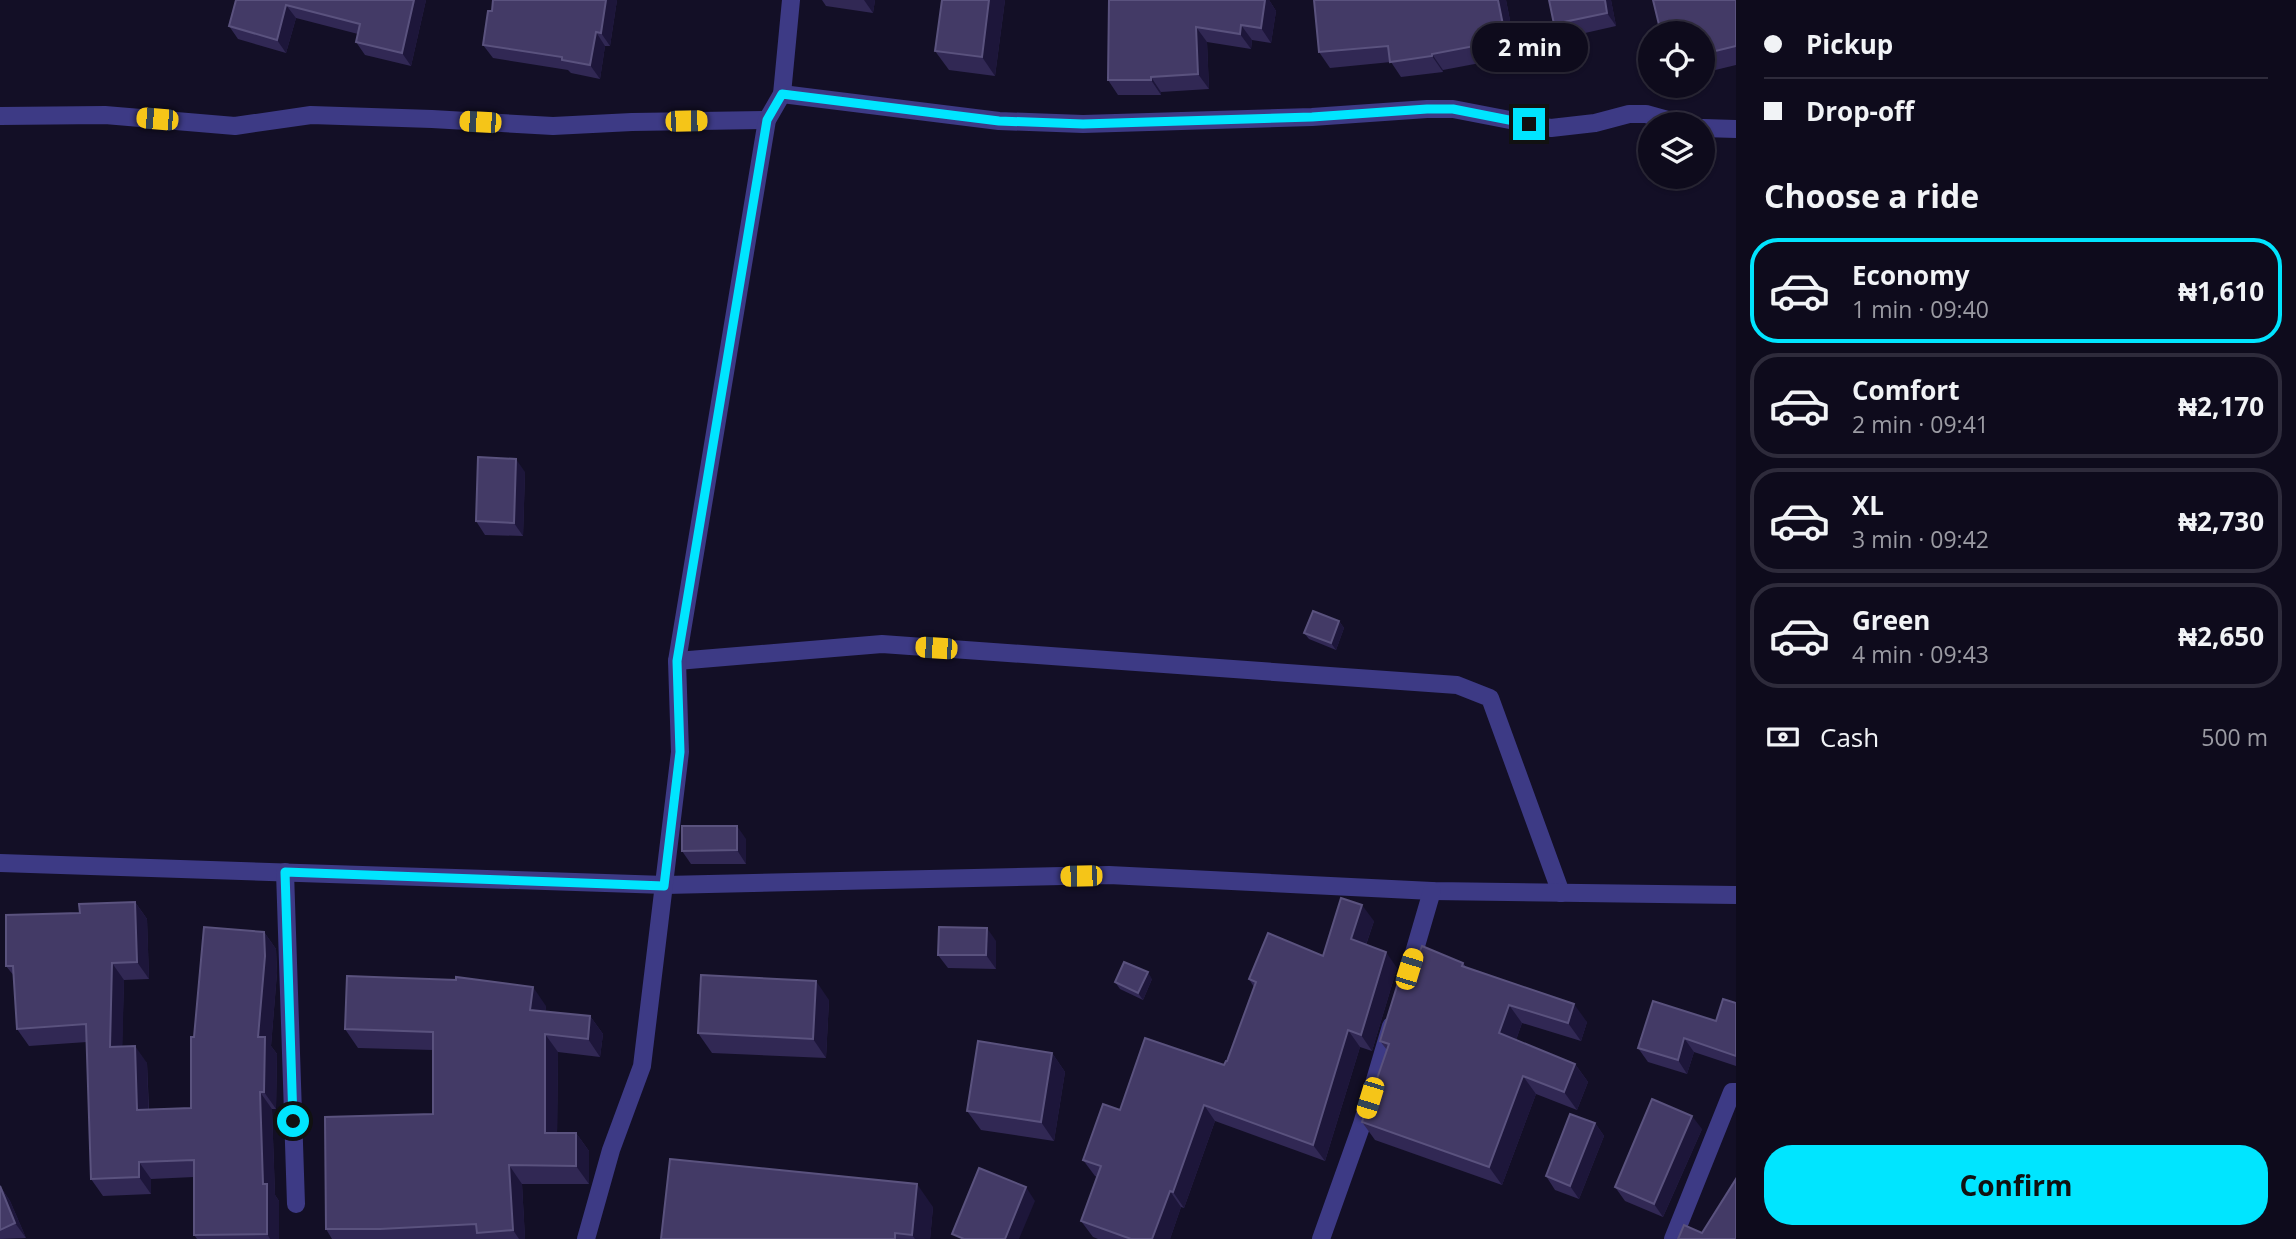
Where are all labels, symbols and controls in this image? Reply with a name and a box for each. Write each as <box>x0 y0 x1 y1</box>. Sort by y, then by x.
map controls <box>1638 21 1715 189</box>
button: locate <box>1638 21 1715 98</box>
callout: 2 min <box>1471 23 1587 72</box>
text: Pickup <box>1806 26 1893 62</box>
text: 2 min <box>1498 31 1562 63</box>
text: Drop-off <box>1806 93 1914 129</box>
car <box>136 107 179 131</box>
route end <box>1513 108 1545 140</box>
car <box>459 110 502 134</box>
car <box>665 110 708 132</box>
button: layers <box>1638 112 1715 189</box>
text: Choose a ride <box>1764 174 1979 217</box>
text: Economy <box>1852 257 1970 293</box>
icon: car <box>1768 259 1831 322</box>
text: ₦1,610 <box>2178 273 2264 309</box>
text: 1 min · 09:40 <box>1852 293 1989 325</box>
text: Comfort <box>1852 372 1959 408</box>
icon: car <box>1768 374 1831 437</box>
text: ₦2,170 <box>2178 388 2264 424</box>
text: 2 min · 09:41 <box>1852 408 1989 440</box>
text: XL <box>1852 487 1884 523</box>
icon: car <box>1768 489 1831 552</box>
text: ₦2,730 <box>2178 503 2264 539</box>
text: 3 min · 09:42 <box>1852 523 1989 555</box>
text: Green <box>1852 602 1930 638</box>
icon: car <box>1768 604 1831 667</box>
text: ₦2,650 <box>2178 618 2264 654</box>
car <box>915 636 958 660</box>
text: 4 min · 09:43 <box>1852 638 1989 670</box>
icon: cash <box>1764 718 1802 756</box>
text: Cash <box>1820 719 1879 755</box>
text: 500 m <box>2201 721 2268 753</box>
car <box>1060 865 1103 887</box>
car <box>1393 946 1426 992</box>
car <box>1354 1075 1387 1121</box>
route start <box>277 1105 309 1137</box>
button: Confirm <box>1764 1145 2268 1225</box>

